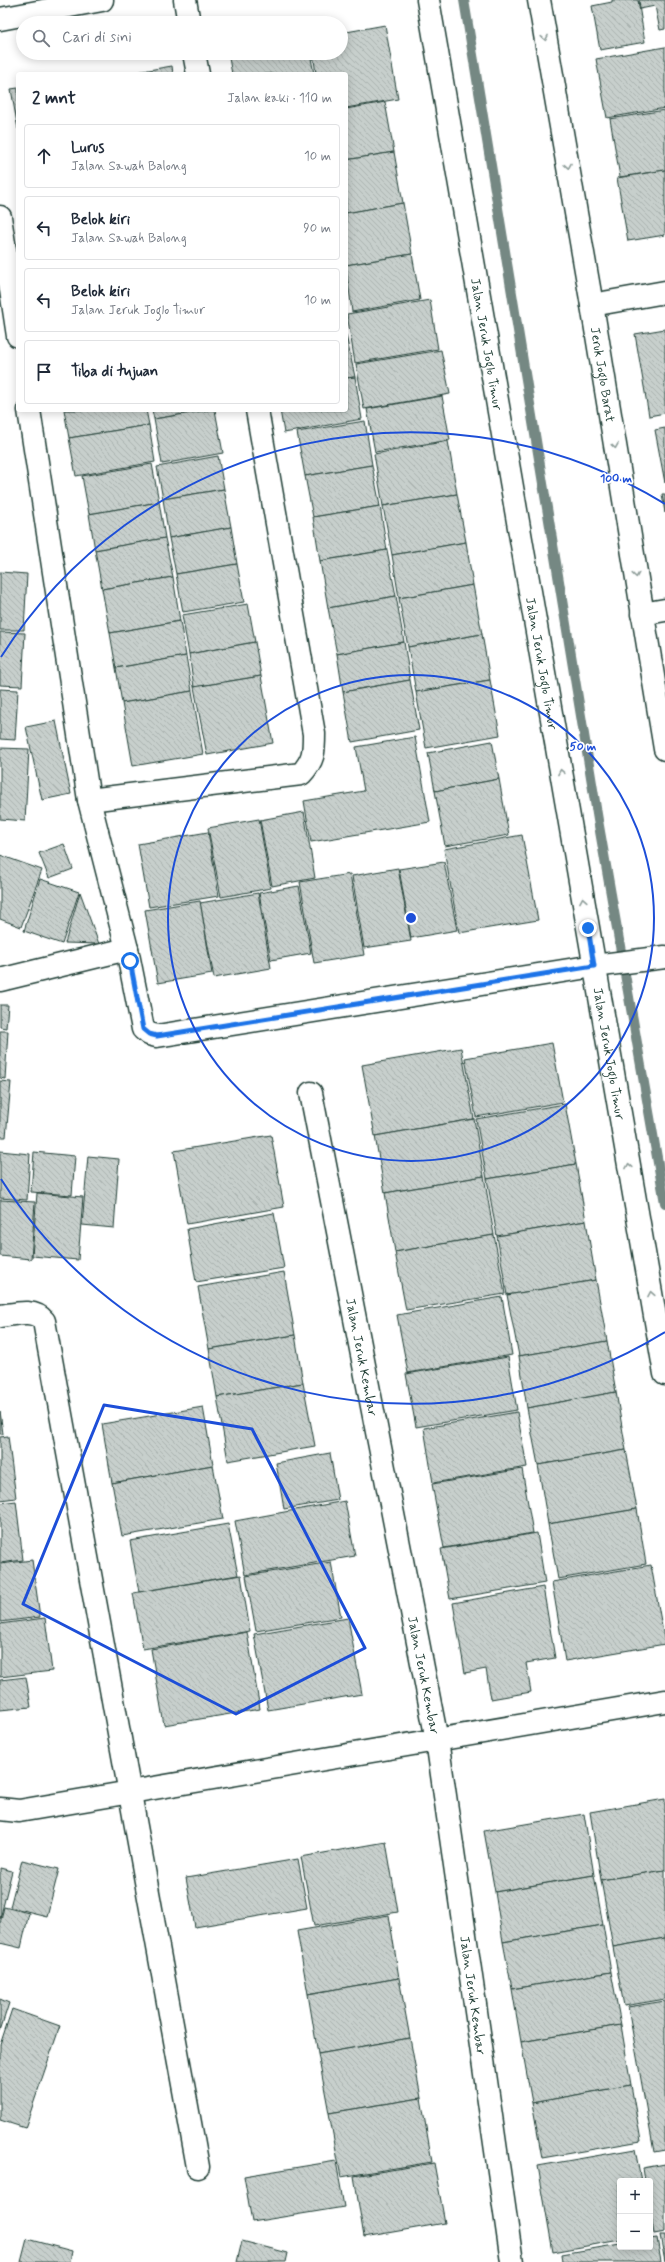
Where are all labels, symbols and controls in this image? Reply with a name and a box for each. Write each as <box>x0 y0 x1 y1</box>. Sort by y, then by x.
search box <box>16 16 348 60</box>
icon: search <box>30 27 52 49</box>
text: Cari di sini <box>62 28 132 48</box>
one-way arrow <box>541 35 549 42</box>
text: 2 mnt <box>32 87 76 109</box>
text: Jalan kaki · 110 m <box>227 90 332 107</box>
text: Lurus <box>71 138 104 158</box>
icon: ahead <box>33 145 55 167</box>
text: 10 m <box>304 148 331 165</box>
text: Jalan Sawah Balong <box>71 158 187 175</box>
one-way arrow <box>563 163 572 170</box>
text: Belok kiri <box>71 210 130 230</box>
icon: left <box>33 217 55 239</box>
text: 90 m <box>303 220 331 237</box>
text: Jalan Sawah Balong <box>71 230 187 247</box>
street label: Jalan Jeruk Joglo Timur <box>466 277 506 413</box>
text: Belok kiri <box>71 282 130 302</box>
icon: left <box>33 289 55 311</box>
text: 10 m <box>304 292 331 309</box>
text: Jalan Jeruk Joglo Timur <box>71 302 205 319</box>
street label: Jeruk Joglo Barat <box>586 326 618 424</box>
icon: arrive <box>33 361 55 383</box>
text: Tiba di tujuan <box>71 362 158 382</box>
one-way arrow <box>610 443 619 450</box>
text: 100 m <box>600 471 633 487</box>
one-way arrow <box>631 572 640 578</box>
street label: Jalan Jeruk Joglo Timur <box>521 596 561 732</box>
text: 50 m <box>570 739 597 755</box>
one-way arrow <box>557 769 566 775</box>
one-way arrow <box>579 897 588 903</box>
centre of rings <box>404 911 418 925</box>
route end <box>579 919 597 937</box>
route start <box>121 952 139 970</box>
street label: Jalan Jeruk Joglo Timur <box>588 986 628 1122</box>
one-way arrow <box>625 1163 634 1169</box>
one-way arrow <box>647 1291 656 1297</box>
street label: Jalan Jeruk Kembar <box>341 1297 381 1418</box>
street label: Jalan Jeruk Kembar <box>403 1615 443 1736</box>
street label: Jalan Jeruk Kembar <box>455 1935 489 2057</box>
map controls <box>617 2178 653 2250</box>
button: + <box>617 2178 653 2214</box>
button: − <box>617 2214 653 2250</box>

